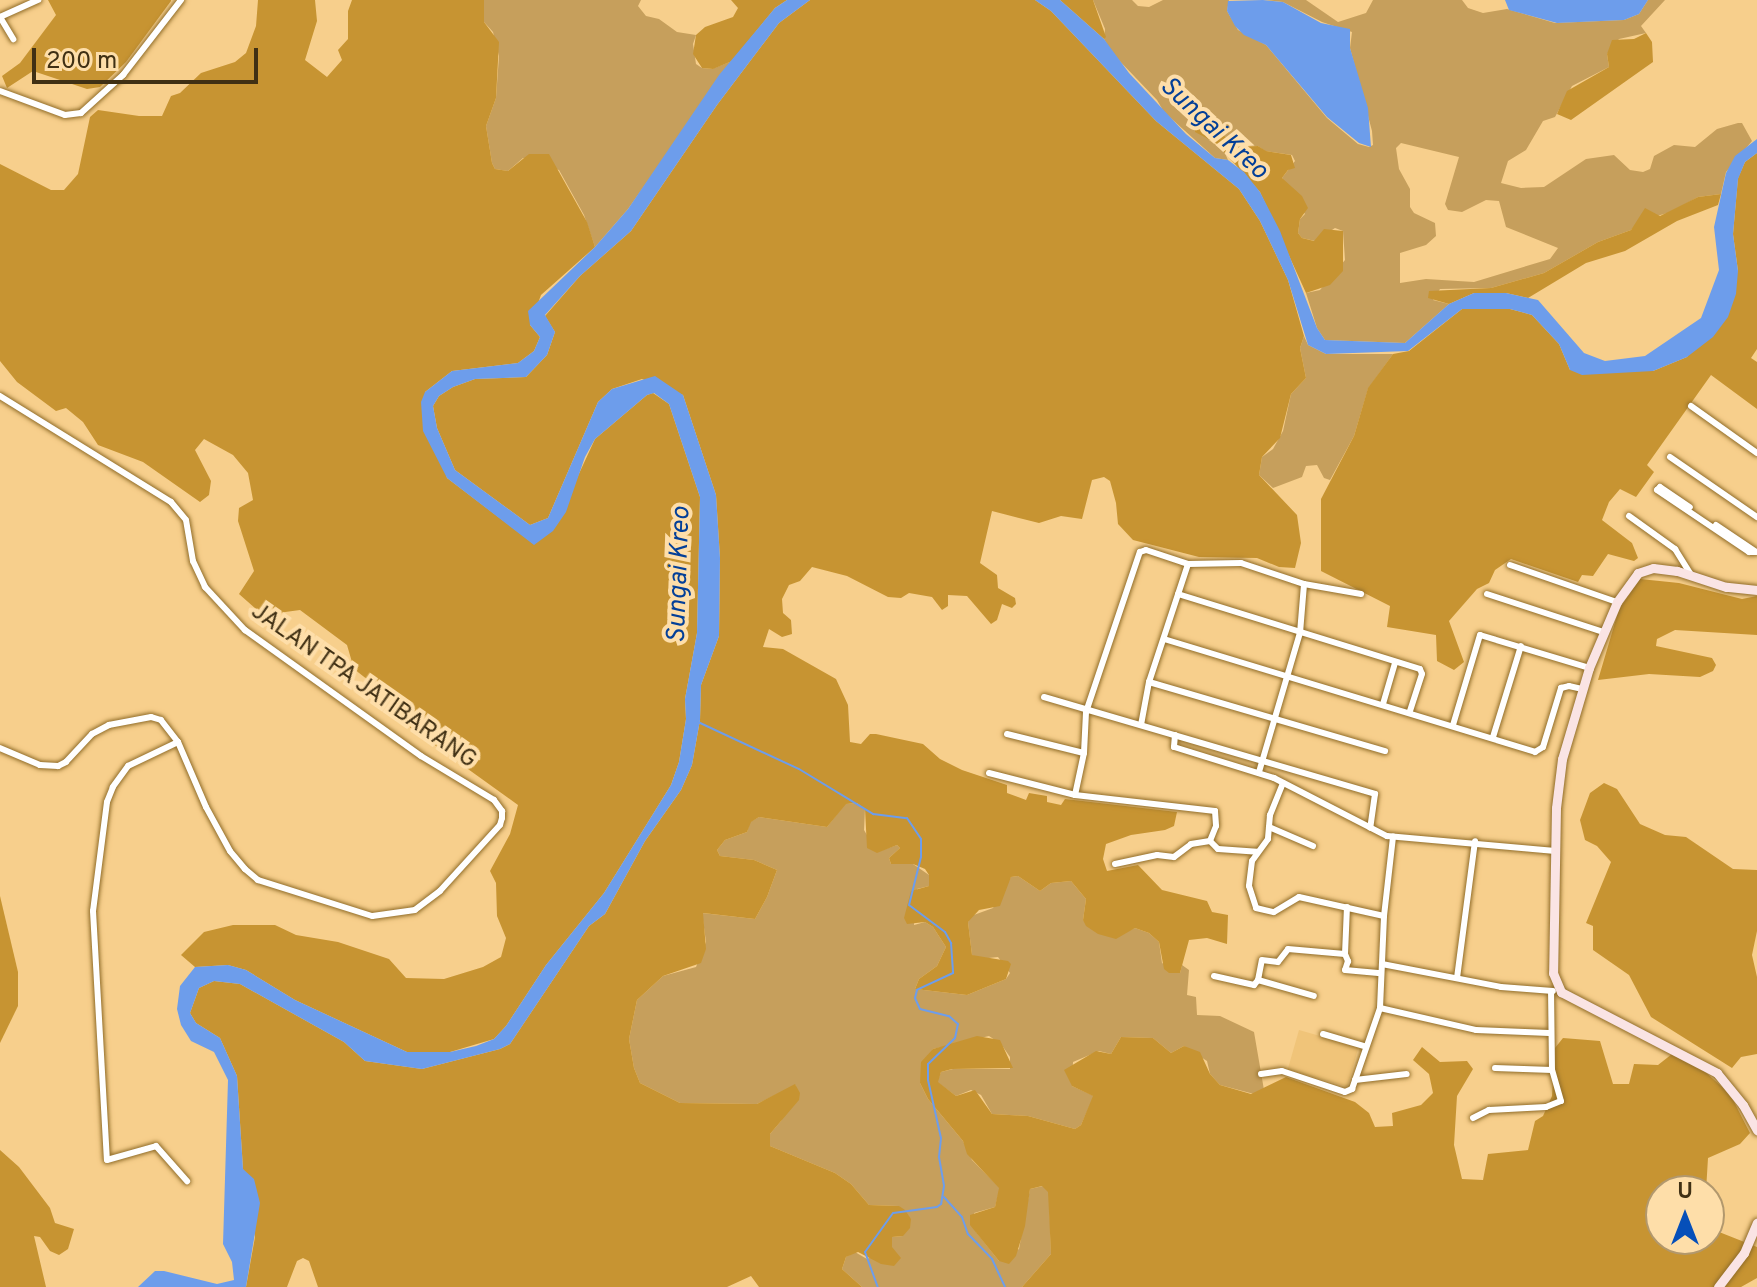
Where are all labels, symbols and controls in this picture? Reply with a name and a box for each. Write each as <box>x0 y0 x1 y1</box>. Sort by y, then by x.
scale bar <box>36 32 262 82</box>
text: 200 m <box>46 47 117 77</box>
water label: Sungai Kreo <box>1152 71 1274 187</box>
water label: Sungai Kreo <box>662 506 698 644</box>
street label: JALAN TPA JATIBARANG <box>244 598 482 776</box>
north arrow <box>1645 1175 1725 1255</box>
text: U <box>1677 1179 1693 1206</box>

